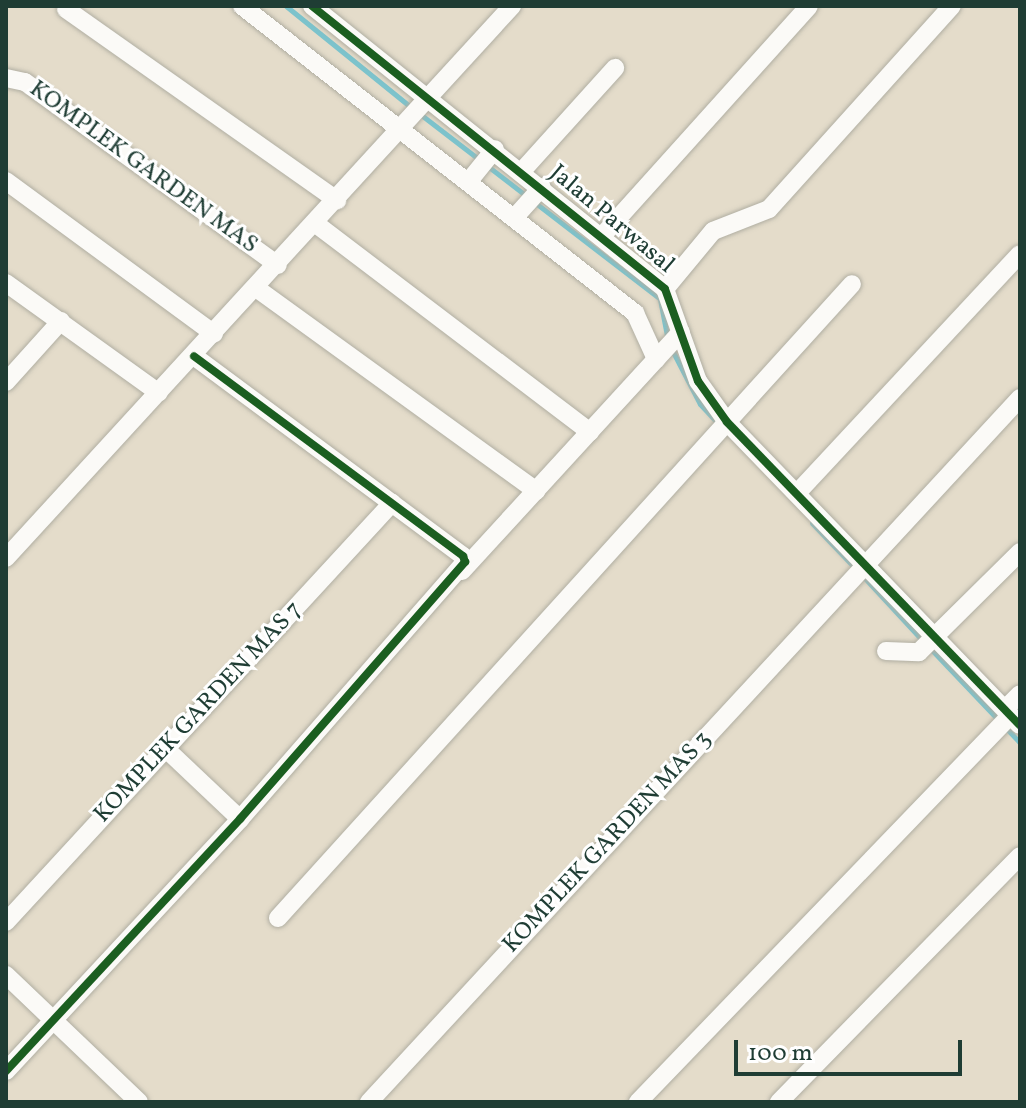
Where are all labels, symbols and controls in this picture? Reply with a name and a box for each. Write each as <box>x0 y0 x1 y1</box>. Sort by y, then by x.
street label: KOMPLEK GARDEN MAS <box>23 75 263 261</box>
street label: Jalan Parwasal <box>543 159 679 281</box>
street label: KOMPLEK GARDEN MAS 7 <box>89 596 309 830</box>
street label: KOMPLEK GARDEN MAS 3 <box>498 726 718 960</box>
scale bar <box>738 1024 966 1074</box>
text: 100 m <box>748 1037 813 1071</box>

